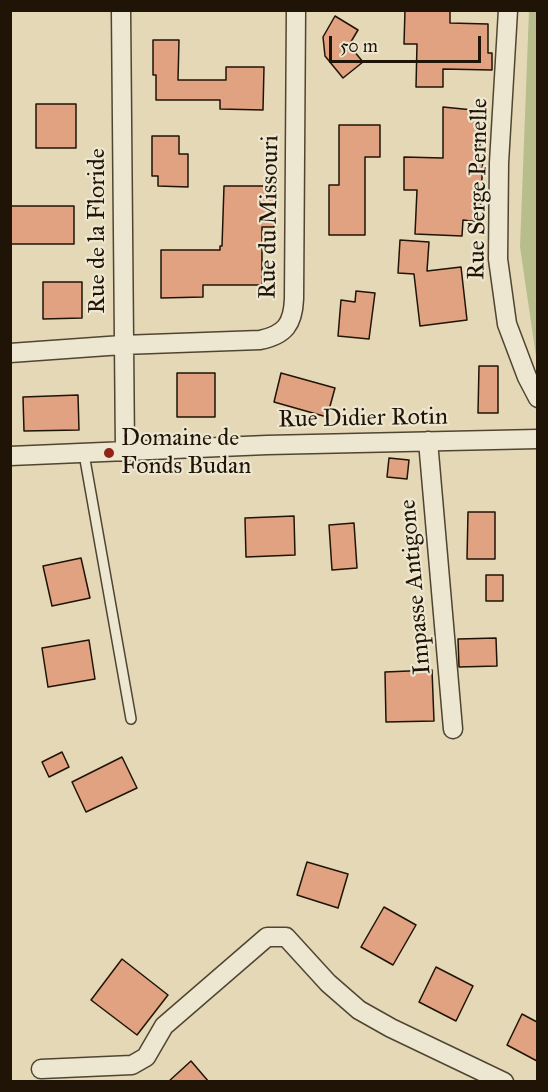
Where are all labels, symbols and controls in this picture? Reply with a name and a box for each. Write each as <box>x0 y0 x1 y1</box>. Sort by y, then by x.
scale bar <box>332 24 484 62</box>
text: 50 m <box>340 35 378 57</box>
street label: Rue Serge Pernelle <box>463 98 495 280</box>
street label: Rue du Missouri <box>254 135 286 299</box>
street label: Rue de la Floride <box>84 148 112 314</box>
street label: Rue Didier Rotin <box>278 403 448 435</box>
place label: Domaine de Fonds Budan <box>121 425 251 481</box>
marker: Domaine de Fonds Budan <box>102 446 116 460</box>
street label: Impasse Antigone <box>394 498 438 676</box>

